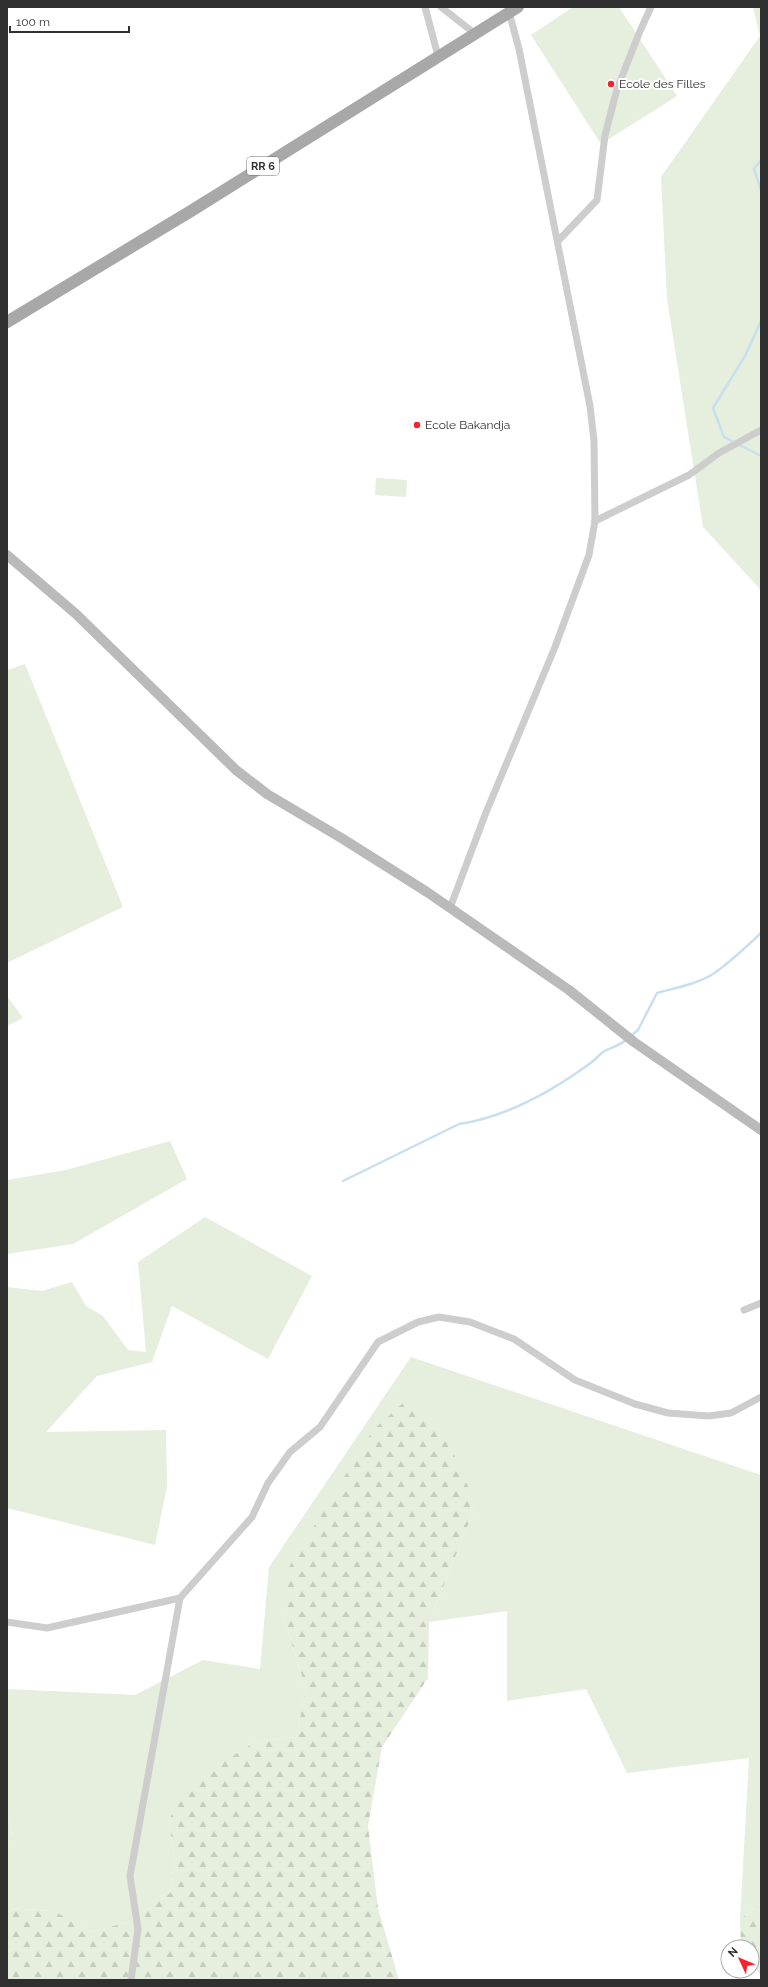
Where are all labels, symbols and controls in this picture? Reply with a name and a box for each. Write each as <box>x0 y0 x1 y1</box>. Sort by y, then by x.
scale bar <box>10 8 129 34</box>
text: 100 m <box>16 15 50 29</box>
place label: Ecole des Filles <box>619 77 706 91</box>
marker: Ecole des Filles <box>606 79 616 89</box>
road number: RR 6 <box>247 157 279 175</box>
place label: Ecole Bakandja <box>425 418 510 432</box>
marker: Ecole Bakandja <box>412 420 422 430</box>
north arrow <box>720 1939 760 1979</box>
text: N <box>726 1945 741 1960</box>

